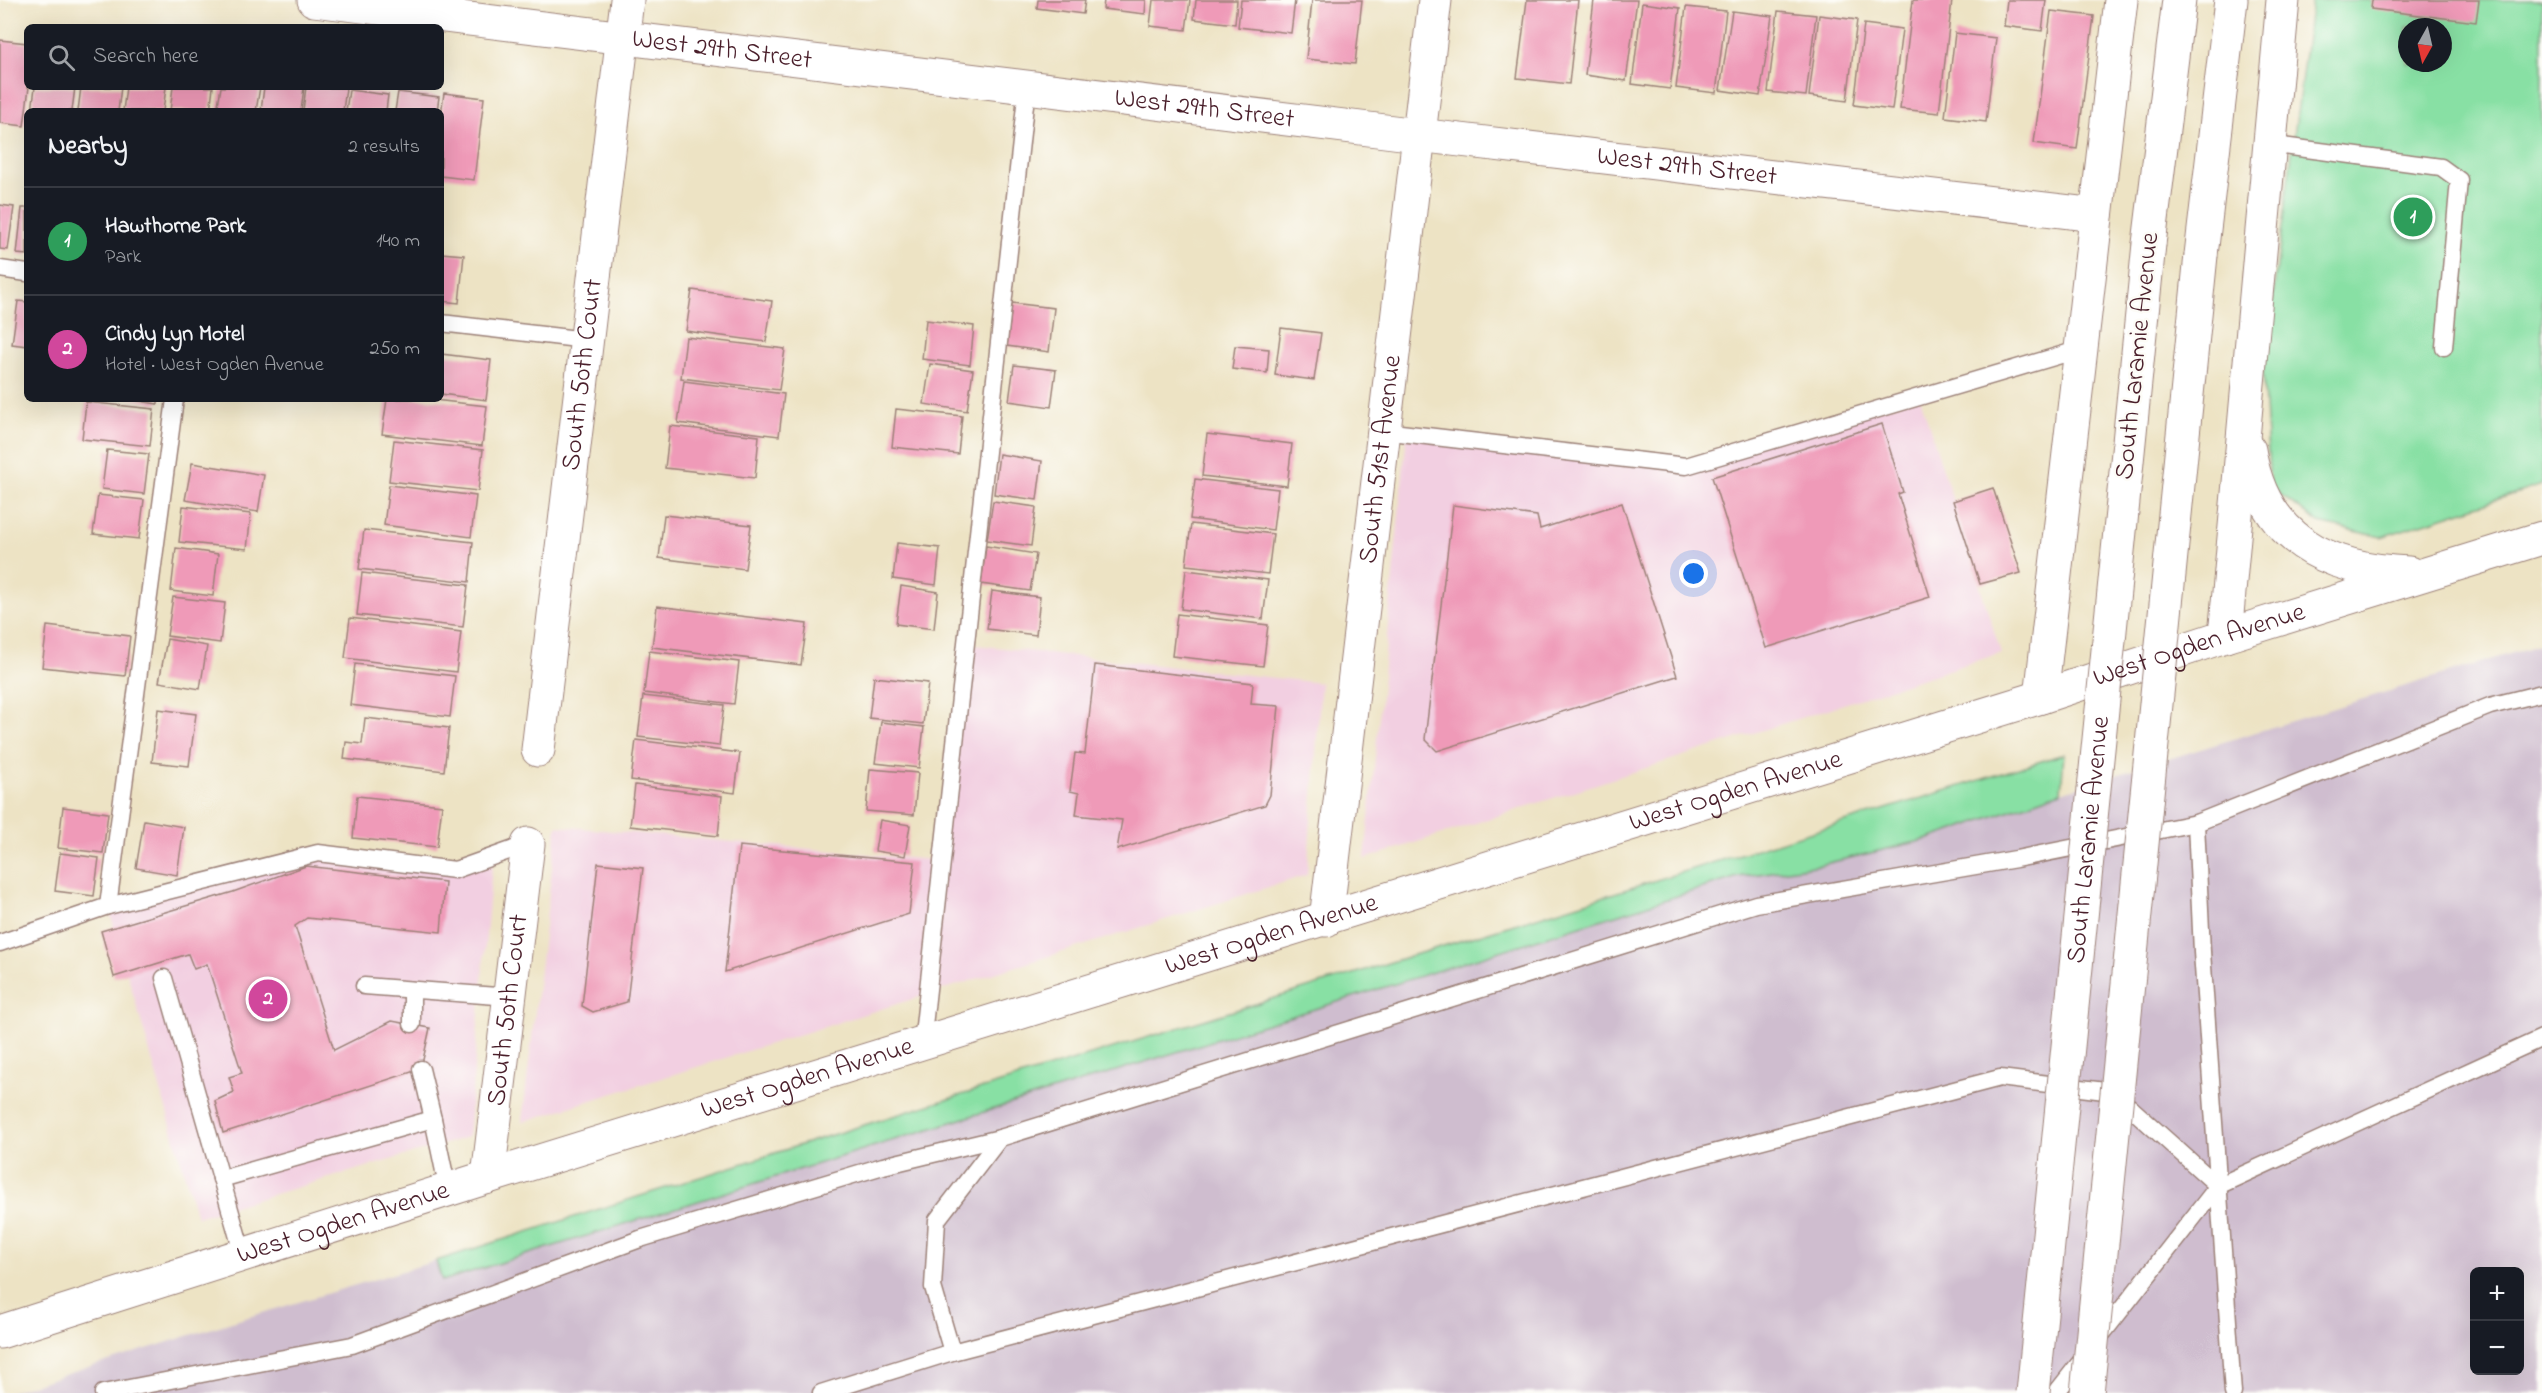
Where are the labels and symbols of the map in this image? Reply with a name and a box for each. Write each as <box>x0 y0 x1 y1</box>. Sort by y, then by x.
north arrow <box>2398 18 2452 72</box>
street label: West 29th Street <box>630 20 814 80</box>
street label: West 29th Street <box>1112 79 1297 139</box>
street label: West 29th Street <box>1595 137 1779 197</box>
pin: 1 <box>2394 194 2432 240</box>
street label: South Laramie Avenue <box>2106 230 2170 482</box>
street label: South 50th Court <box>552 277 613 473</box>
street label: South 51st Avenue <box>1349 352 1412 566</box>
your location <box>1679 559 1708 588</box>
street label: West Ogden Avenue <box>2088 593 2311 698</box>
street label: South Laramie Avenue <box>2057 713 2121 965</box>
street label: West Ogden Avenue <box>1625 740 1848 843</box>
street label: West Ogden Avenue <box>1160 883 1383 986</box>
street label: South 50th Court <box>477 912 539 1108</box>
pin: 2 <box>248 976 288 1022</box>
street label: West Ogden Avenue <box>696 1027 919 1130</box>
street label: West Ogden Avenue <box>232 1171 455 1275</box>

